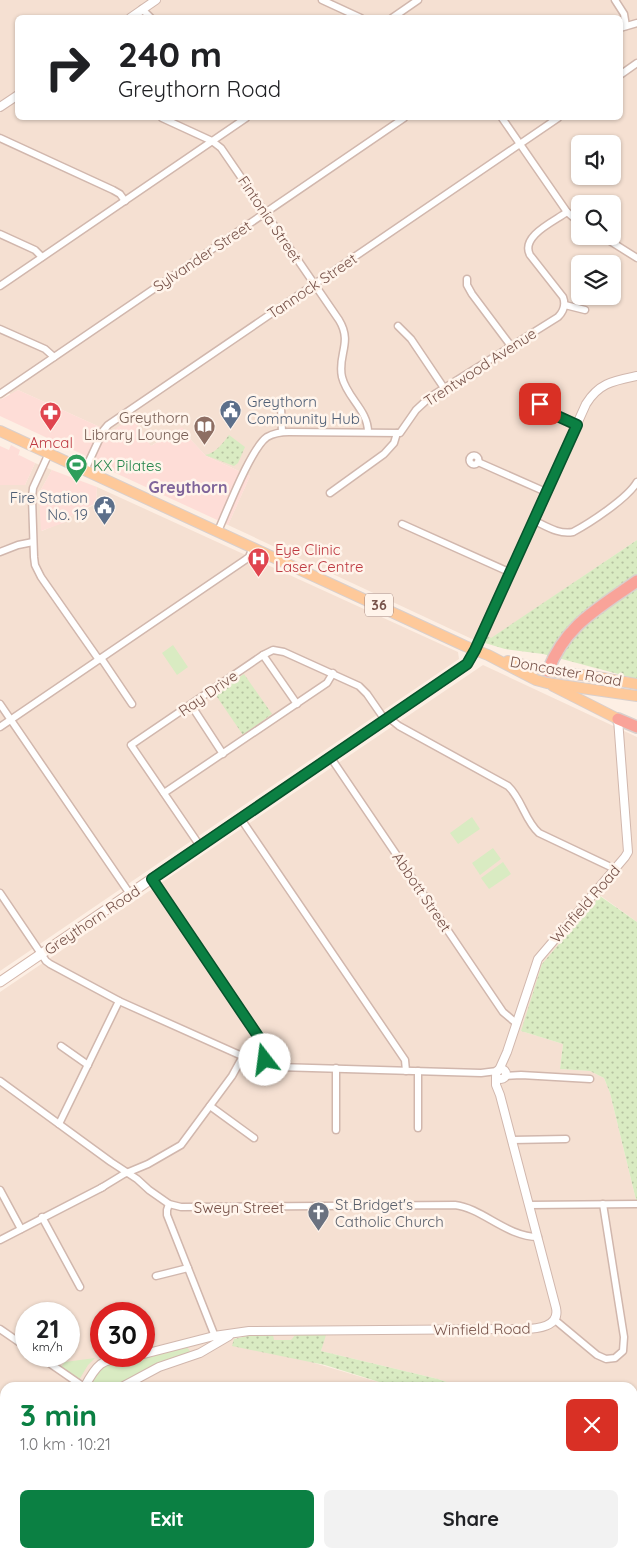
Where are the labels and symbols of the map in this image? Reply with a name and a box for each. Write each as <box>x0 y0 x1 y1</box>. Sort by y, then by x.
street label: Fintonia Street <box>234 172 306 266</box>
street label: Sylvander Street <box>149 216 255 296</box>
street label: Tannock Street <box>264 249 360 323</box>
street label: Trentwood Avenue <box>420 324 540 410</box>
pin <box>519 383 561 425</box>
place label: Greythorn Community Hub <box>247 392 360 428</box>
public building icon: Greythorn Community Hub <box>219 398 243 429</box>
pharmacy icon: Amcal <box>39 401 63 432</box>
place label: Greythorn Library Lounge <box>84 408 189 444</box>
library icon: Greythorn Library Lounge <box>193 414 217 445</box>
place label: Amcal <box>29 433 73 452</box>
sports icon: KX Pilates <box>65 453 89 484</box>
place label: KX Pilates <box>93 456 162 475</box>
district label: Greythorn <box>149 477 227 497</box>
place label: Fire Station No. 19 <box>10 488 88 524</box>
public building icon: Fire Station No. 19 <box>92 494 116 525</box>
place label: Eye Clinic Laser Centre <box>275 540 363 576</box>
hospital icon: Eye Clinic Laser Centre <box>247 546 271 577</box>
road number: 36 <box>365 594 393 616</box>
street label: Doncaster Road <box>509 652 623 690</box>
street label: Ray Drive <box>175 666 241 720</box>
street label: Abbott Street <box>388 848 456 936</box>
street label: Winfield Road <box>546 861 624 947</box>
street label: Greythorn Road <box>41 881 143 959</box>
position arrow <box>238 1033 290 1085</box>
place label: St Bridget's Catholic Church <box>335 1195 444 1231</box>
street label: Sweyn Street <box>194 1198 284 1217</box>
church icon: St Bridget's Catholic Church <box>307 1201 331 1232</box>
speed limit sign: 30 <box>90 1302 155 1367</box>
street label: Winfield Road <box>433 1319 531 1339</box>

